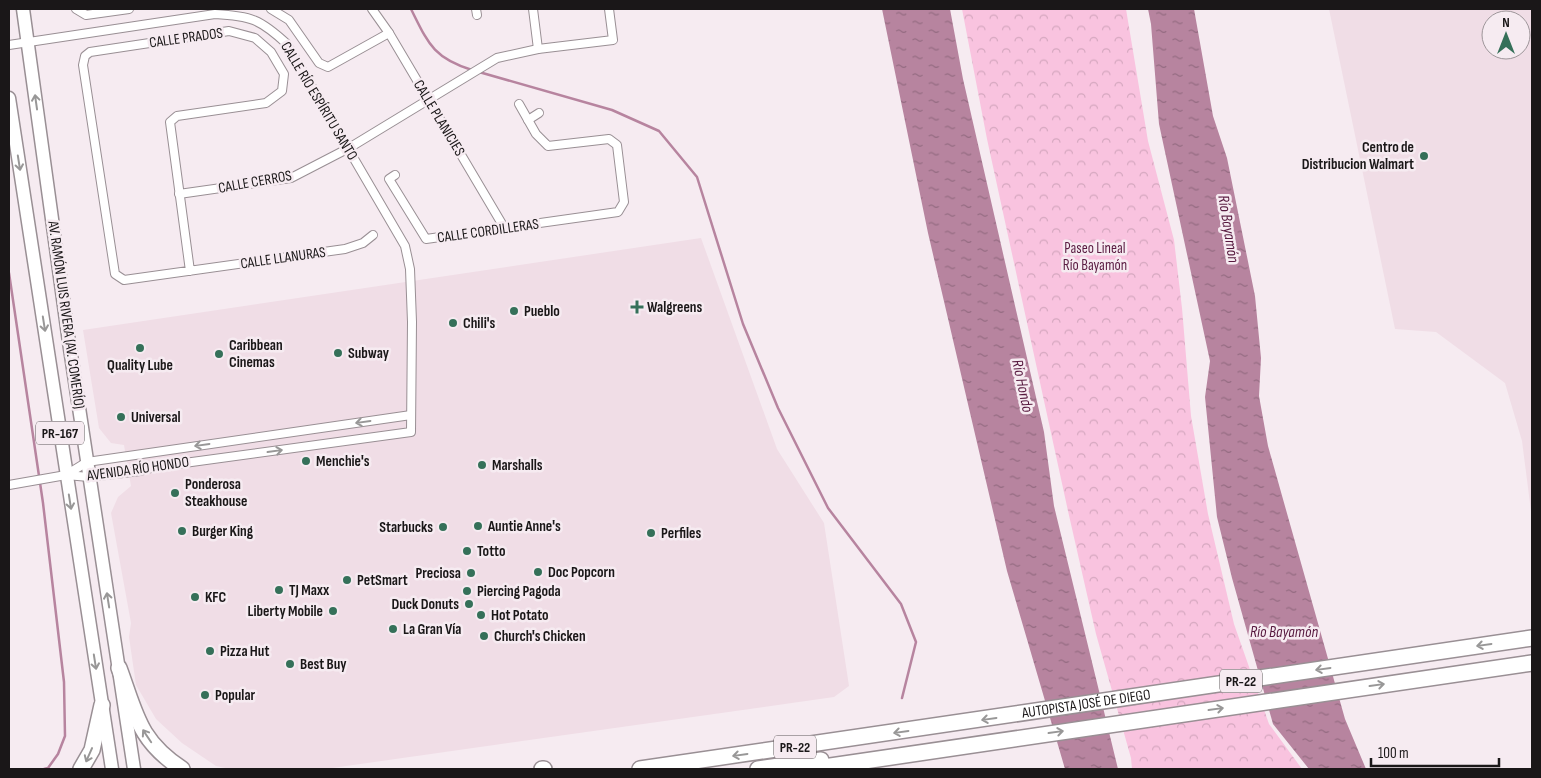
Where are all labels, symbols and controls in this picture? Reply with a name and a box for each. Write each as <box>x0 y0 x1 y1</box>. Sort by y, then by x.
north arrow <box>1481 10 1531 60</box>
text: N <box>1502 14 1510 31</box>
street label: CALLE PRADOS <box>148 23 224 53</box>
street label: CALLE RÍO ESPÍRITU SANTO <box>276 38 362 164</box>
street label: CALLE PLANICIES <box>409 76 469 160</box>
one-way arrow <box>31 95 41 111</box>
place label: Centro de Distribucion Walmart <box>1302 138 1414 174</box>
marker: Centro de Distribucion Walmart <box>1418 150 1430 162</box>
one-way arrow <box>14 155 24 171</box>
street label: CALLE CERROS <box>217 166 293 198</box>
water label: Río Bayamón <box>1213 194 1243 264</box>
street label: CALLE CORDILLERAS <box>436 214 540 248</box>
street label: AV. RAMÓN LUIS RIVERA (AV. COMERÍO) <box>43 219 89 410</box>
park label: Paseo Lineal Río Bayamón <box>1063 239 1127 275</box>
street label: CALLE LLANURAS <box>239 243 327 273</box>
place label: Walgreens <box>647 298 702 317</box>
marker: Walgreens <box>631 301 643 313</box>
place label: Pueblo <box>524 302 560 321</box>
marker: Pueblo <box>508 305 520 317</box>
place label: Chili's <box>463 314 495 333</box>
one-way arrow <box>39 315 49 331</box>
marker: Chili's <box>447 317 459 329</box>
place label: Caribbean Cinemas <box>229 336 283 372</box>
marker: Quality Lube <box>134 342 146 354</box>
place label: Subway <box>348 344 390 363</box>
marker: Subway <box>332 347 344 359</box>
marker: Caribbean Cinemas <box>213 348 225 360</box>
place label: Quality Lube <box>107 356 173 375</box>
water label: Río Hondo <box>1007 358 1037 415</box>
place label: Universal <box>131 408 181 427</box>
marker: Universal <box>115 411 127 423</box>
one-way arrow <box>356 417 372 427</box>
road number: PR-167 <box>36 422 84 444</box>
one-way arrow <box>195 440 211 450</box>
one-way arrow <box>266 445 282 455</box>
street label: AVENIDA RÍO HONDO <box>85 452 190 486</box>
place label: Menchie's <box>316 452 370 471</box>
marker: Menchie's <box>300 455 312 467</box>
place label: Marshalls <box>492 456 543 475</box>
marker: Marshalls <box>476 459 488 471</box>
place label: Ponderosa Steakhouse <box>185 475 247 511</box>
marker: Ponderosa Steakhouse <box>169 487 181 499</box>
one-way arrow <box>66 493 76 509</box>
place label: Auntie Anne's <box>487 517 561 536</box>
place label: Starbucks <box>379 518 433 537</box>
marker: Auntie Anne's <box>472 520 484 532</box>
marker: Starbucks <box>437 521 449 533</box>
place label: Burger King <box>192 522 254 541</box>
place label: Perfiles <box>661 524 702 543</box>
marker: Burger King <box>176 525 188 537</box>
marker: Perfiles <box>645 527 657 539</box>
place label: Totto <box>477 542 506 561</box>
marker: Totto <box>461 545 473 557</box>
place label: Doc Popcorn <box>548 563 615 582</box>
place label: Preciosa <box>416 564 461 583</box>
marker: Doc Popcorn <box>532 566 544 578</box>
marker: Preciosa <box>465 567 477 579</box>
place label: PetSmart <box>357 571 408 590</box>
marker: PetSmart <box>341 574 353 586</box>
place label: TJ Maxx <box>289 581 330 600</box>
place label: Piercing Pagoda <box>477 582 561 601</box>
marker: TJ Maxx <box>273 584 285 596</box>
marker: Piercing Pagoda <box>461 585 473 597</box>
place label: KFC <box>205 588 226 607</box>
marker: KFC <box>189 591 201 603</box>
one-way arrow <box>103 592 113 608</box>
place label: Duck Donuts <box>391 595 459 614</box>
marker: Duck Donuts <box>463 598 475 610</box>
place label: Liberty Mobile <box>248 602 323 621</box>
marker: Liberty Mobile <box>327 605 339 617</box>
place label: Hot Potato <box>491 606 549 625</box>
marker: Hot Potato <box>475 609 487 621</box>
place label: La Gran Vía <box>403 620 461 639</box>
marker: La Gran Vía <box>387 623 399 635</box>
water label: Río Bayamón <box>1250 623 1318 642</box>
place label: Church's Chicken <box>494 627 586 646</box>
marker: Church's Chicken <box>478 630 490 642</box>
one-way arrow <box>1476 641 1492 651</box>
place label: Pizza Hut <box>220 642 269 661</box>
marker: Pizza Hut <box>204 645 216 657</box>
one-way arrow <box>90 654 100 670</box>
place label: Best Buy <box>300 655 347 674</box>
marker: Best Buy <box>284 658 296 670</box>
one-way arrow <box>1316 665 1332 675</box>
road number: PR-22 <box>1220 669 1262 692</box>
one-way arrow <box>1369 680 1385 690</box>
street label: AUTOPISTA JOSÉ DE DIEGO <box>1020 685 1152 722</box>
place label: Popular <box>215 686 256 705</box>
marker: Popular <box>199 689 211 701</box>
one-way arrow <box>1208 704 1224 714</box>
one-way arrow <box>982 714 998 724</box>
one-way arrow <box>894 727 910 737</box>
one-way arrow <box>1047 727 1063 737</box>
one-way arrow <box>142 729 152 743</box>
road number: PR-22 <box>774 736 816 759</box>
scale bar <box>1371 736 1498 768</box>
text: 100 m <box>1378 744 1409 763</box>
one-way arrow <box>83 747 93 762</box>
one-way arrow <box>733 750 749 760</box>

